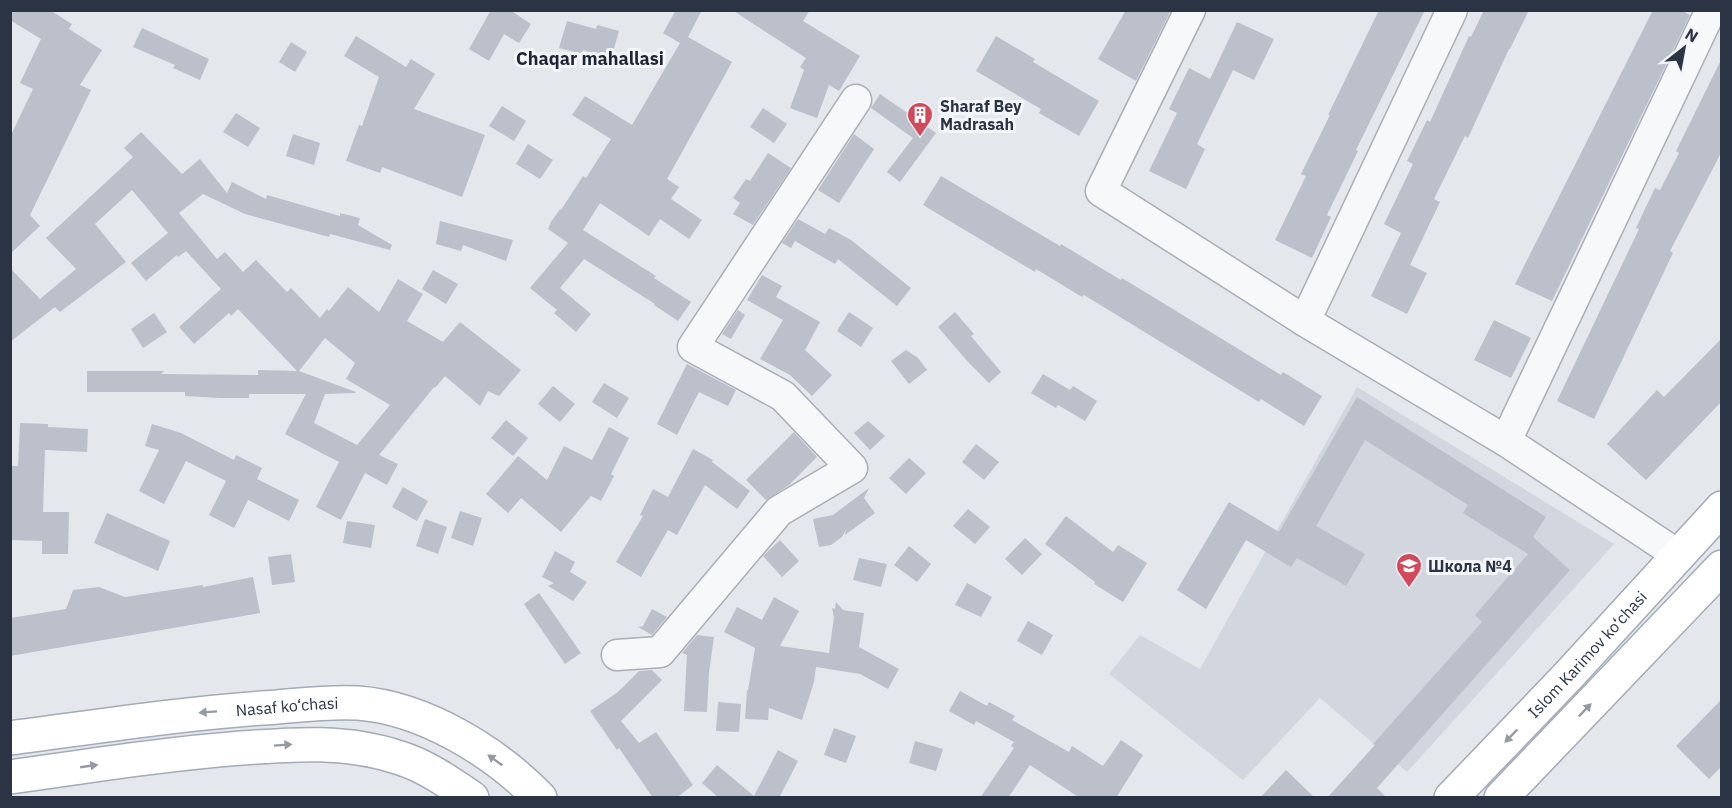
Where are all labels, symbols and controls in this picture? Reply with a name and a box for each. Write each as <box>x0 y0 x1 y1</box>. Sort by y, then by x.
north arrow <box>1654 18 1714 78</box>
text: N <box>1682 24 1702 47</box>
district label: Chaqar mahallasi <box>516 47 664 70</box>
place label: Sharaf Bey Madrasah <box>940 96 1022 134</box>
building icon: Sharaf Bey Madrasah <box>905 100 935 138</box>
school or university icon: Школа №4 <box>1394 551 1424 589</box>
place label: Школа №4 <box>1428 556 1512 576</box>
street label: Islom Karimov ko‘chasi <box>1523 587 1651 722</box>
street label: Nasaf ko‘chasi <box>235 693 339 720</box>
one-way arrow <box>1578 703 1592 717</box>
one-way arrow <box>199 707 218 717</box>
one-way arrow <box>1504 728 1518 742</box>
one-way arrow <box>274 740 293 750</box>
one-way arrow <box>488 754 503 766</box>
one-way arrow <box>80 761 99 770</box>

